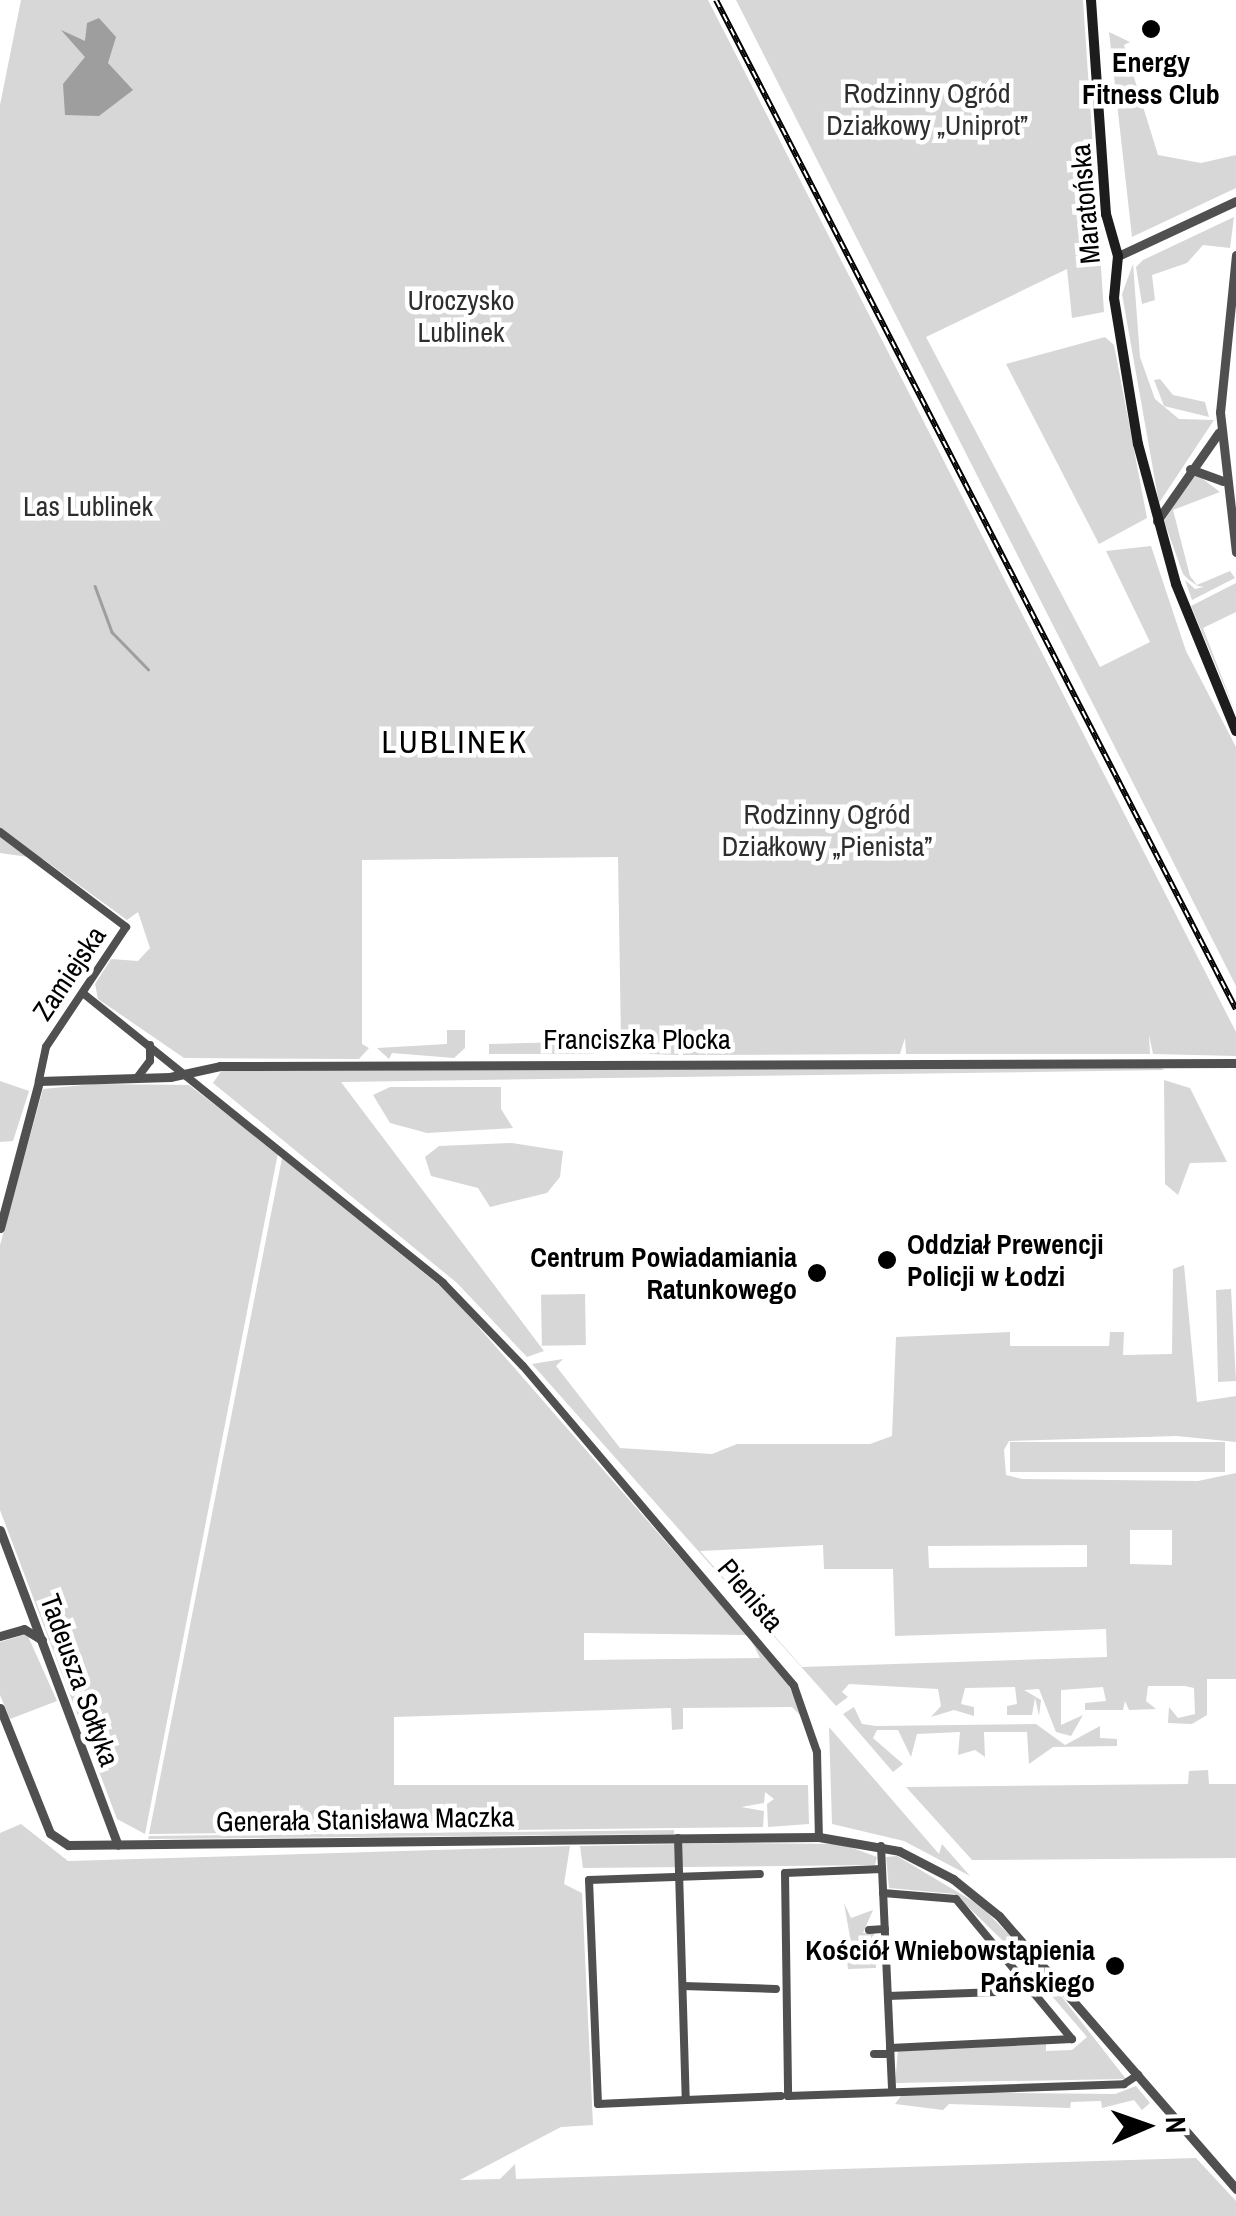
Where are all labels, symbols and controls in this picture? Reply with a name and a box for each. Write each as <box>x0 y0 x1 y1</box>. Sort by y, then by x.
marker: Energy Fitness Club <box>1140 18 1162 40</box>
place label: Energy Fitness Club <box>1082 45 1220 111</box>
park label: Rodzinny Ogród Działkowy „Uniprot” <box>826 76 1028 142</box>
street label: Maratońska <box>1063 143 1107 265</box>
park label: Uroczysko Lublinek <box>407 283 515 349</box>
park label: Las Lublinek <box>23 489 153 523</box>
district label: LUBLINEK <box>382 723 528 761</box>
park label: Rodzinny Ogród Działkowy „Pienista” <box>722 797 932 863</box>
street label: Zamiejska <box>25 920 113 1026</box>
street label: Franciszka Plocka <box>543 1022 731 1056</box>
place label: Oddział Prewencji Policji w Łodzi <box>907 1227 1104 1293</box>
place label: Centrum Powiadamiania Ratunkowego <box>530 1240 797 1306</box>
marker: Oddział Prewencji Policji w Łodzi <box>876 1249 898 1271</box>
marker: Centrum Powiadamiania Ratunkowego <box>806 1262 828 1284</box>
street label: Pienista <box>711 1552 791 1638</box>
street label: Tadeusza Sołtyka <box>33 1589 127 1771</box>
street label: Generała Stanisława Maczka <box>215 1800 515 1838</box>
place label: Kościół Wniebowstąpienia Pańskiego <box>805 1933 1095 1999</box>
marker: Kościół Wniebowstąpienia Pańskiego <box>1104 1955 1126 1977</box>
north arrow <box>1096 2076 1196 2176</box>
text: N <box>1157 2116 1195 2134</box>

